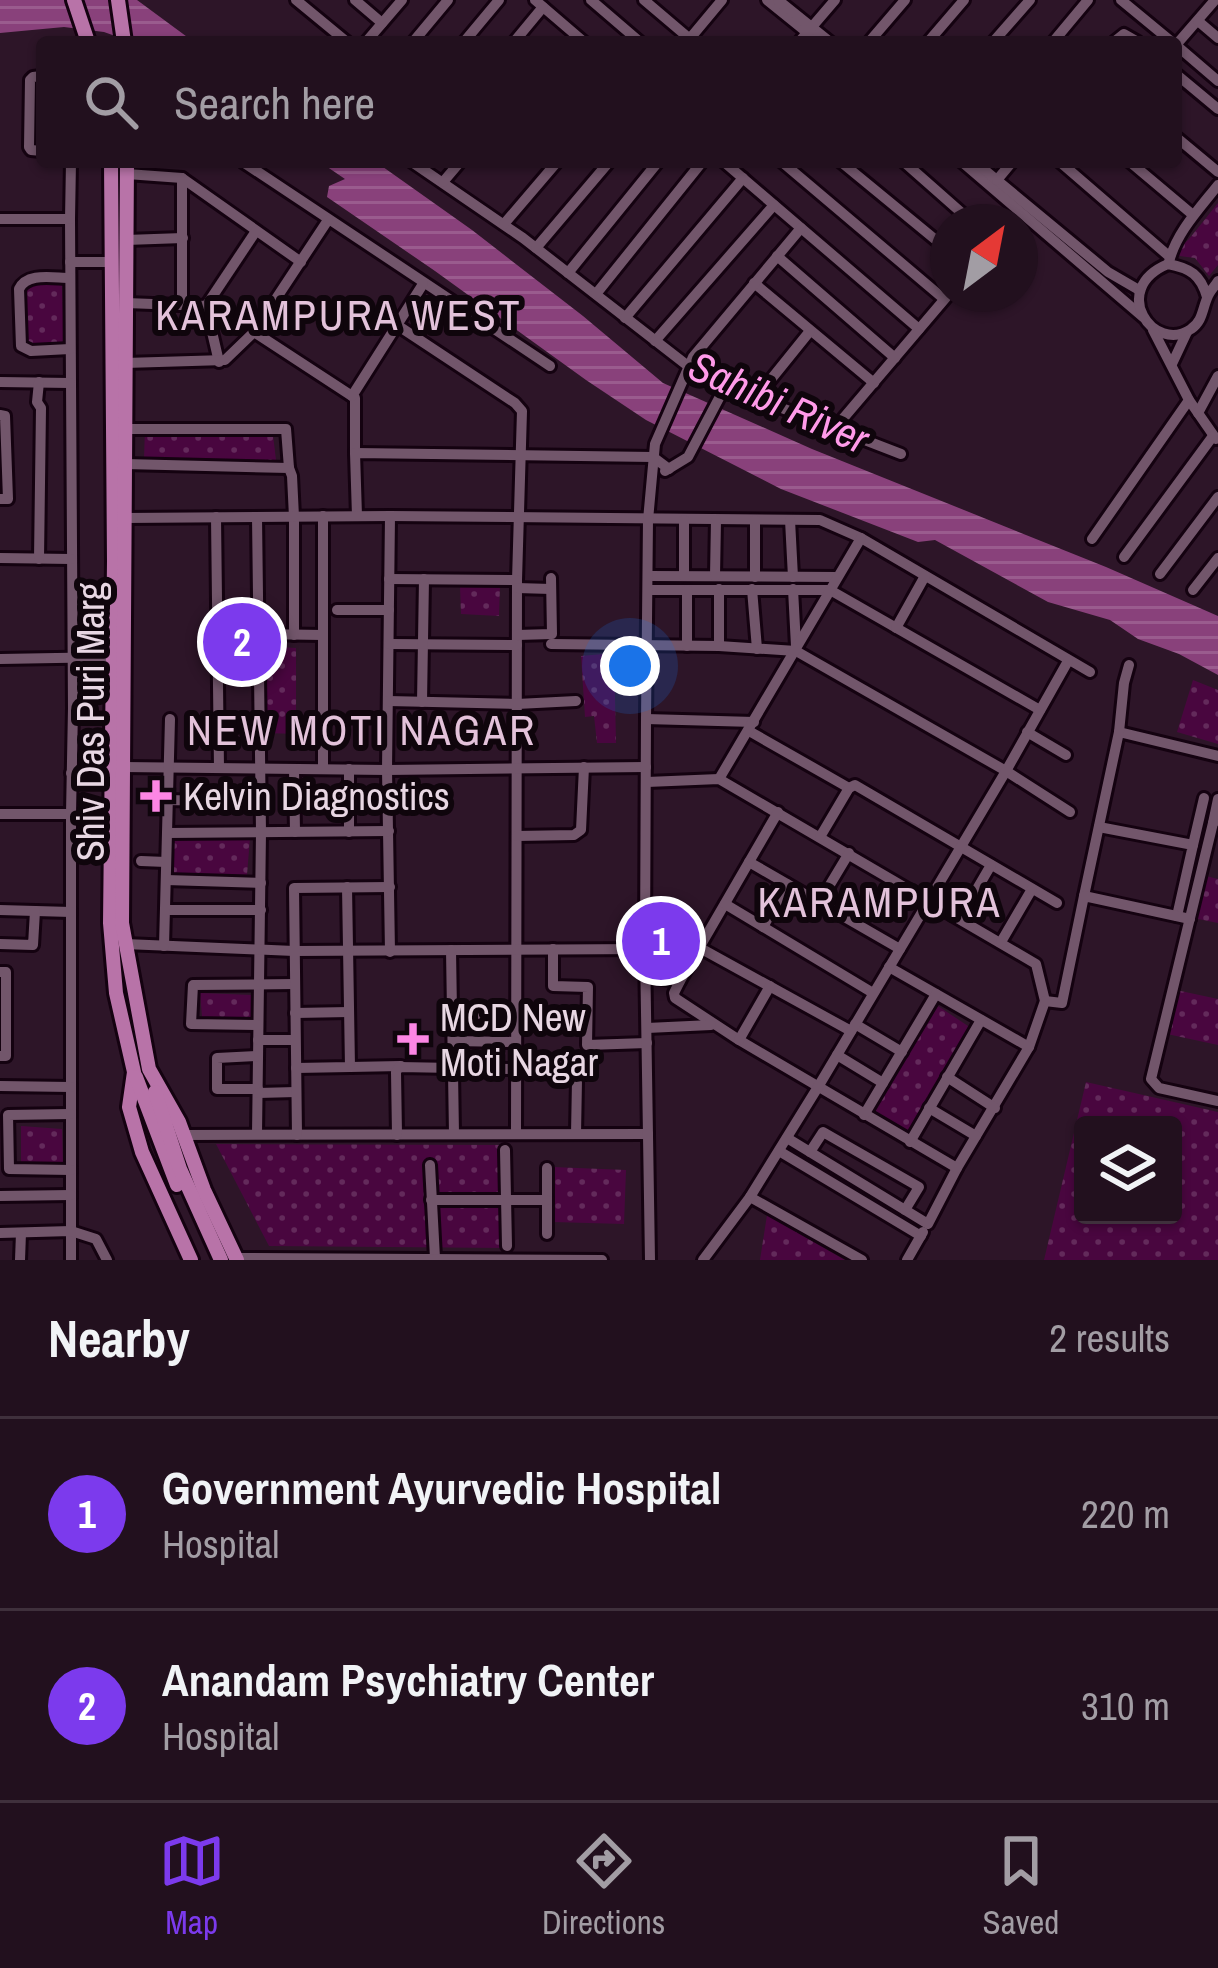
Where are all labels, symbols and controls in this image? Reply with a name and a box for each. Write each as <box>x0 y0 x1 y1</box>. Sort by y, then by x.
search box <box>36 36 1182 168</box>
icon: search <box>78 69 144 135</box>
text: Search here <box>174 72 375 133</box>
north arrow <box>930 204 1038 312</box>
district label: KARAMPURA WEST <box>155 287 523 343</box>
water label: Sahibi River <box>680 337 879 467</box>
street label: Shiv Das Puri Marg <box>64 582 116 862</box>
pin: 2 <box>203 597 281 687</box>
your location <box>600 636 660 696</box>
district label: NEW MOTI NAGAR <box>187 702 537 758</box>
place label: Kelvin Diagnostics <box>183 770 450 822</box>
marker: Kelvin Diagnostics <box>140 780 172 812</box>
district label: KARAMPURA <box>757 874 1003 930</box>
pin: 1 <box>622 896 700 986</box>
place label: MCD New Moti Nagar <box>440 991 599 1088</box>
marker: MCD New Moti Nagar <box>397 1023 429 1055</box>
map controls <box>1074 1116 1182 1224</box>
button: layers <box>1074 1116 1182 1224</box>
text: Nearby <box>48 1304 190 1373</box>
text: 2 results <box>1049 1312 1170 1364</box>
text: Government Ayurvedic Hospital <box>162 1457 721 1518</box>
text: 1 <box>78 1488 96 1540</box>
text: 220 m <box>1081 1488 1170 1540</box>
text: Hospital <box>162 1518 279 1570</box>
text: Anandam Psychiatry Center <box>162 1649 654 1710</box>
text: 2 <box>78 1680 96 1732</box>
text: 310 m <box>1081 1680 1170 1732</box>
text: Hospital <box>162 1710 279 1762</box>
tab: Map <box>159 1828 225 1944</box>
tab: Directions <box>542 1828 665 1944</box>
tab: Saved <box>983 1828 1059 1944</box>

